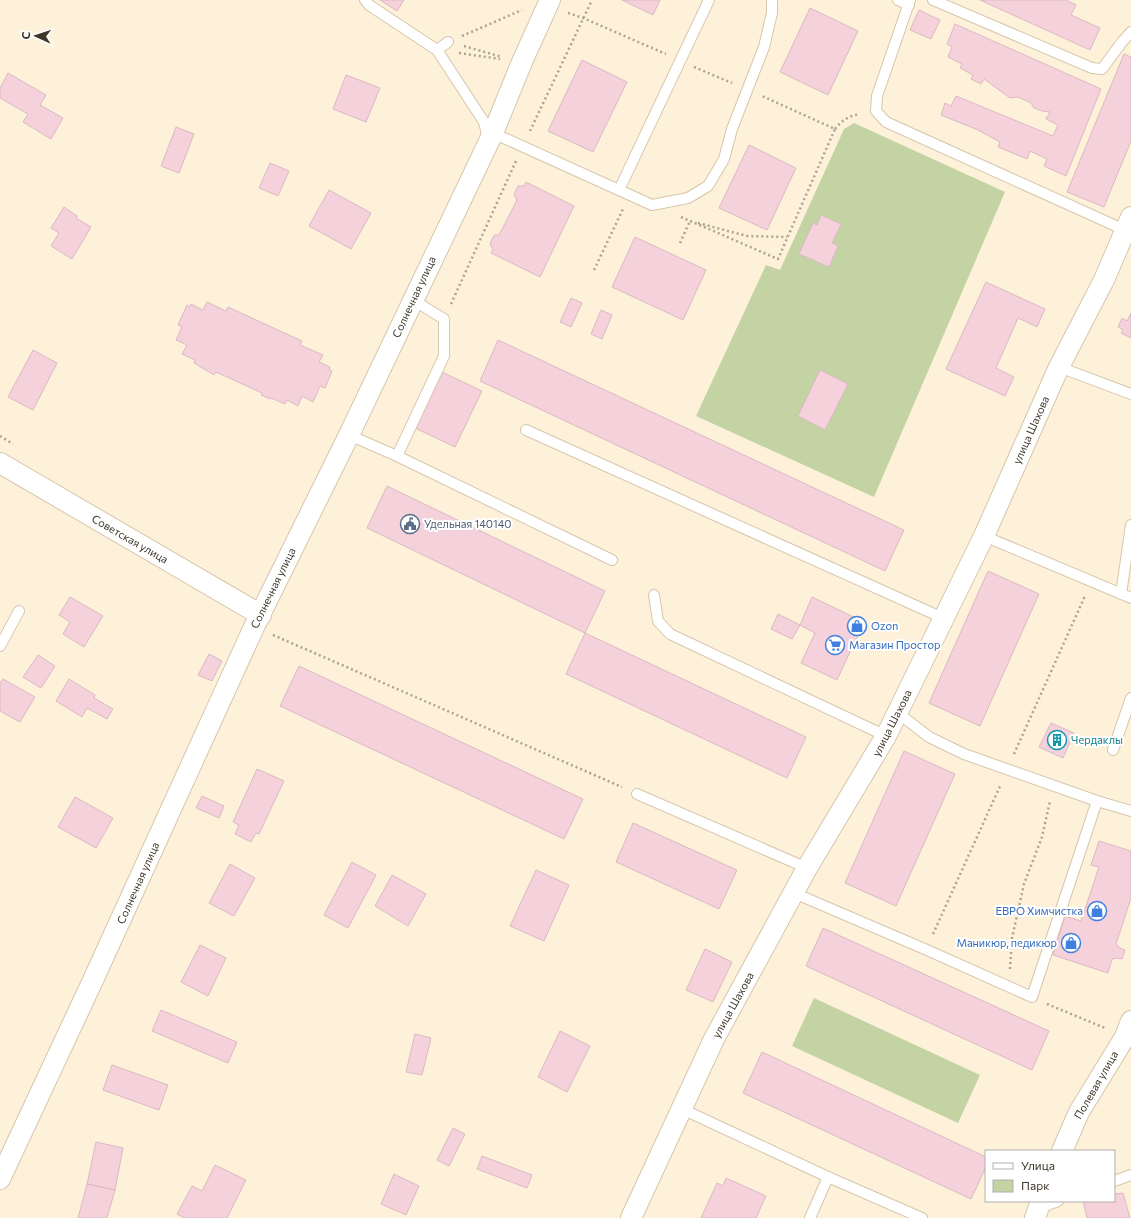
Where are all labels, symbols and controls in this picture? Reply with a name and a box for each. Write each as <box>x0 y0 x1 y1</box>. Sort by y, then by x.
north arrow <box>16 16 56 56</box>
text: С <box>19 31 32 40</box>
street label: Солнечная улица <box>389 254 438 340</box>
street label: улица Шахова <box>1010 394 1051 466</box>
street label: Советская улица <box>90 511 171 566</box>
public building icon: Удельная 140140 <box>399 513 421 535</box>
place label: Удельная 140140 <box>424 517 511 530</box>
street label: Солнечная улица <box>247 545 298 630</box>
shop icon: Ozon <box>846 615 868 637</box>
place label: Ozon <box>871 619 898 632</box>
supermarket icon: Магазин Простор <box>824 634 846 656</box>
place label: Магазин Простор <box>849 638 940 651</box>
street label: улица Шахова <box>869 687 914 758</box>
building icon: Чердаклы <box>1046 729 1068 751</box>
place label: Чердаклы <box>1071 733 1123 746</box>
street label: Солнечная улица <box>114 840 161 926</box>
shop icon: ЕВРО Химчистка <box>1086 900 1108 922</box>
place label: ЕВРО Химчистка <box>995 904 1083 917</box>
shop icon: Маникюр, педикюр <box>1060 932 1082 954</box>
place label: Маникюр, педикюр <box>956 936 1057 949</box>
street label: улица Шахова <box>709 970 756 1040</box>
street label: Полевая улица <box>1071 1048 1120 1121</box>
legend <box>985 1150 1115 1202</box>
text: Улица <box>1021 1158 1055 1172</box>
text: Парк <box>1021 1178 1050 1192</box>

